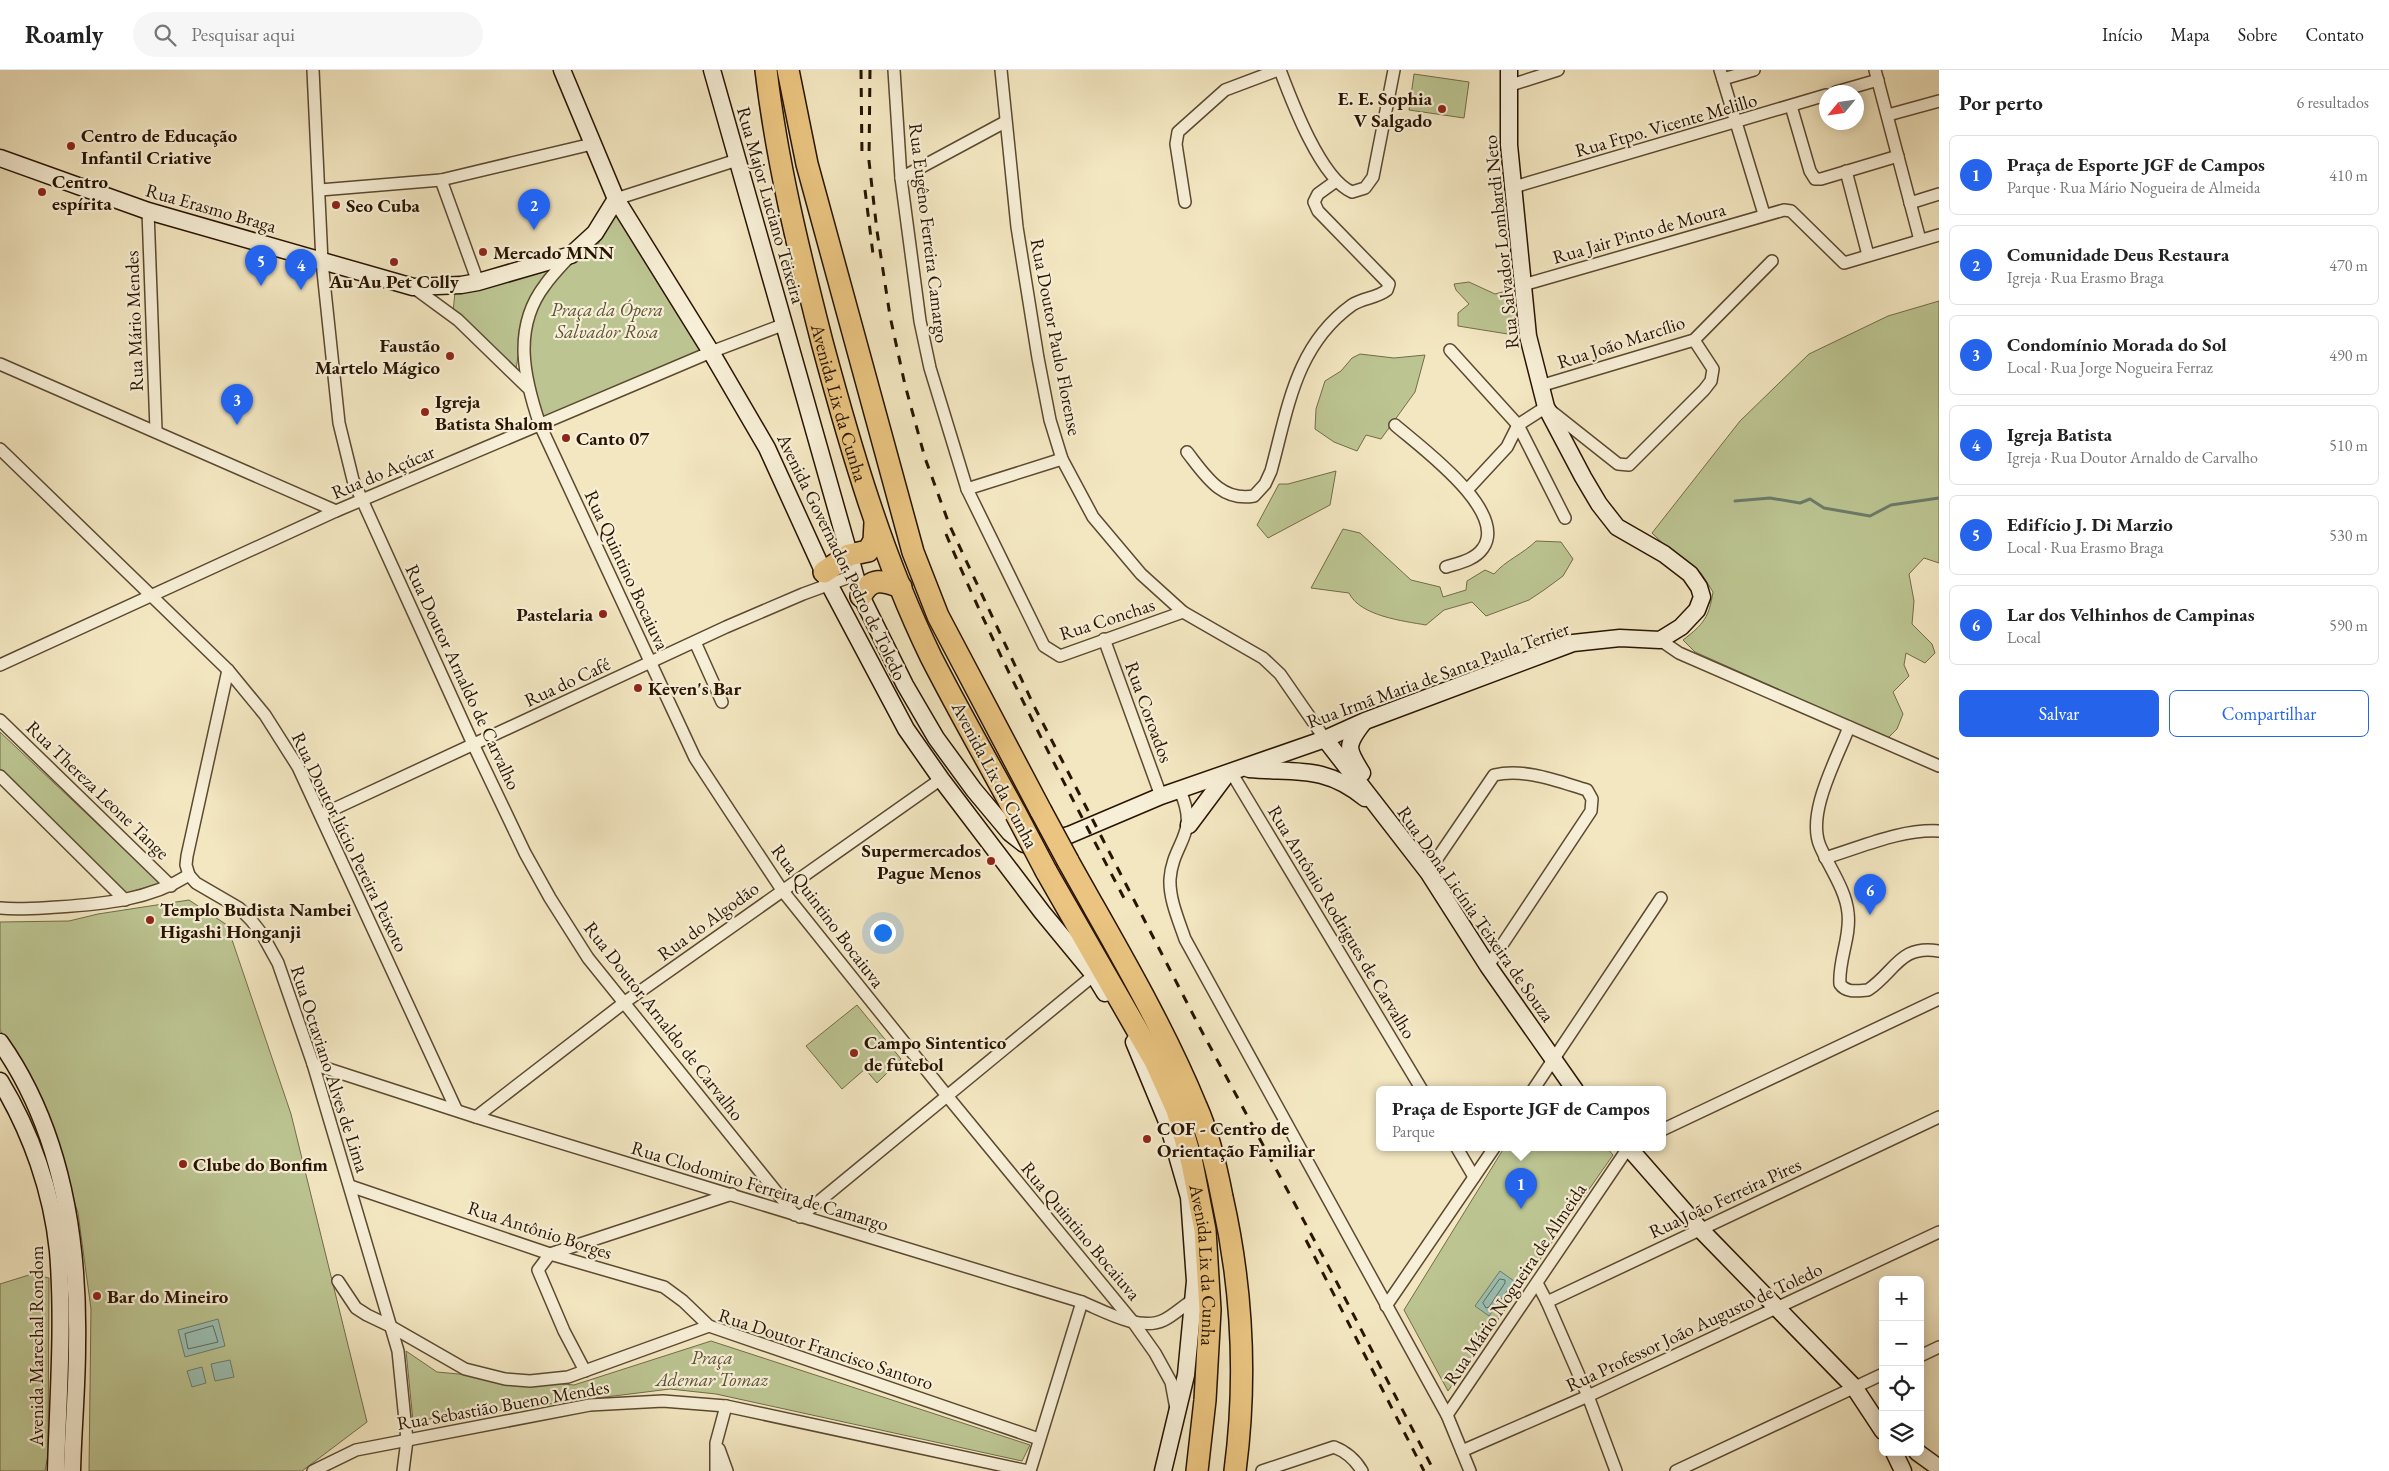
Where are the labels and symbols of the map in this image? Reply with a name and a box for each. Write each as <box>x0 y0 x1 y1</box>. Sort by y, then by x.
north arrow <box>1819 85 1864 130</box>
place label: E. E. Sophia V Salgado <box>1338 86 1433 133</box>
street label: Rua Ftpo. Vicente Melillo <box>1572 87 1760 163</box>
marker: E. E. Sophia V Salgado <box>1436 103 1448 115</box>
street label: Rua Major Luciano Teixeira <box>731 104 811 307</box>
street label: Rua Eugêno Ferreira Camargo <box>903 122 955 344</box>
place label: Centro de Educação Infantil Criative <box>81 123 238 170</box>
street label: Rua Salvador Lombardi Neto <box>1477 134 1525 350</box>
marker: Centro de Educação Infantil Criative <box>65 140 77 152</box>
place label: Centro espírita <box>52 169 112 216</box>
street label: Rua Erasmo Braga <box>143 177 280 239</box>
marker: Centro espírita <box>36 186 48 198</box>
pin: 2 <box>518 189 550 230</box>
place label: Seo Cuba <box>346 193 421 218</box>
street label: Rua Jair Pinto de Moura <box>1549 196 1729 270</box>
marker: Seo Cuba <box>330 199 342 211</box>
street label: Rua Doutor Paulo Florense <box>1025 236 1087 438</box>
place label: Mercado MNN <box>493 240 614 265</box>
pin: 5 <box>245 245 277 286</box>
marker: Mercado MNN <box>477 246 489 258</box>
pin: 4 <box>285 249 317 290</box>
street label: Rua Mário Mendes <box>119 250 149 392</box>
marker: Au Au Pet Colly <box>388 256 400 268</box>
place label: Au Au Pet Colly <box>328 269 460 294</box>
park label: Praça da Ópera Salvador Rosa <box>551 297 663 344</box>
street label: Rua João Marcílio <box>1554 310 1688 374</box>
street label: Avenida Lix da Cunha <box>805 320 874 485</box>
place label: Faustão Martelo Mágico <box>315 333 440 380</box>
marker: Faustão Martelo Mágico <box>444 350 456 362</box>
pin: 3 <box>221 384 253 425</box>
place label: Igreja Batista Shalom <box>435 389 554 436</box>
marker: Igreja Batista Shalom <box>419 406 431 418</box>
place label: Canto 07 <box>576 426 650 451</box>
street label: Avenida Governador Pedro de Toledo <box>771 429 913 684</box>
marker: Canto 07 <box>560 432 572 444</box>
street label: Rua do Açúcar <box>327 439 439 505</box>
street label: Rua Quintino Bocaiuva <box>579 486 675 654</box>
street label: Rua Doutor Arnaldo de Carvalho <box>400 560 526 794</box>
street label: Rua Conchas <box>1056 592 1158 646</box>
place label: Pastelaria <box>516 602 594 627</box>
marker: Pastelaria <box>597 608 609 620</box>
street label: Rua Irmã Maria de Santa Paula Terrier <box>1303 616 1573 734</box>
street label: Rua do Café <box>520 651 614 713</box>
street label: Rua Coroados <box>1119 658 1179 766</box>
place label: Keven's Bar <box>648 676 741 701</box>
marker: Keven's Bar <box>632 682 644 694</box>
street label: Avenida Lix da Cunha <box>945 697 1044 853</box>
street label: Rua Thereza Leone Tange <box>21 715 175 865</box>
street label: Rua Doutor lúcio Pereira Peixoto <box>286 728 414 956</box>
street label: Rua Antônio Rodrigues de Carvalho <box>1262 801 1422 1043</box>
street label: Rua Dona Licínia Teixeira de Souza <box>1392 801 1561 1027</box>
place label: Supermercados Pague Menos <box>862 838 981 885</box>
street label: Rua Quintino Bocaiuva <box>766 839 891 993</box>
marker: Supermercados Pague Menos <box>985 855 997 867</box>
pin: 6 <box>1854 874 1886 915</box>
street label: Rua do Algodão <box>652 876 764 966</box>
place label: Templo Budista Nambei Higashi Honganji <box>160 897 352 944</box>
marker: Templo Budista Nambei Higashi Honganji <box>144 914 156 926</box>
street label: Rua Doutor Arnaldo de Carvalho <box>578 916 750 1126</box>
your location <box>870 920 896 946</box>
street label: Rua Octaviano Alves de Lima <box>285 962 375 1176</box>
place label: Campo Sintentico de futebol <box>864 1030 1007 1077</box>
marker: Campo Sintentico de futebol <box>848 1047 860 1059</box>
place label: COF - Centro de Orientação Familiar <box>1157 1116 1315 1163</box>
marker: COF - Centro de Orientação Familiar <box>1141 1133 1153 1145</box>
street label: Rua Clodomiro Ferreira de Camargo <box>628 1135 892 1237</box>
place label: Clube do Bonfim <box>193 1152 329 1177</box>
street label: Rua João Ferreira Pires <box>1645 1152 1805 1244</box>
street label: Rua Quintino Bocaiuva <box>1016 1156 1147 1306</box>
marker: Clube do Bonfim <box>177 1158 189 1170</box>
pin: 1 <box>1505 1168 1537 1209</box>
street label: Rua Mário Nogueira de Almeida <box>1438 1178 1592 1390</box>
street label: Avenida Lix da Cunha <box>1184 1181 1223 1347</box>
street label: Rua Antônio Borges <box>465 1195 615 1265</box>
street label: Avenida Marechal Rondom <box>24 1245 49 1447</box>
street label: Rua Professor João Augusto de Toledo <box>1562 1256 1826 1398</box>
place label: Bar do Mineiro <box>107 1284 229 1309</box>
marker: Bar do Mineiro <box>91 1290 103 1302</box>
street label: Rua Doutor Francisco Santoro <box>715 1302 937 1396</box>
park label: Praça Ademar Tomaz <box>654 1345 768 1392</box>
street label: Rua Sebastião Bueno Mendes <box>395 1374 611 1436</box>

